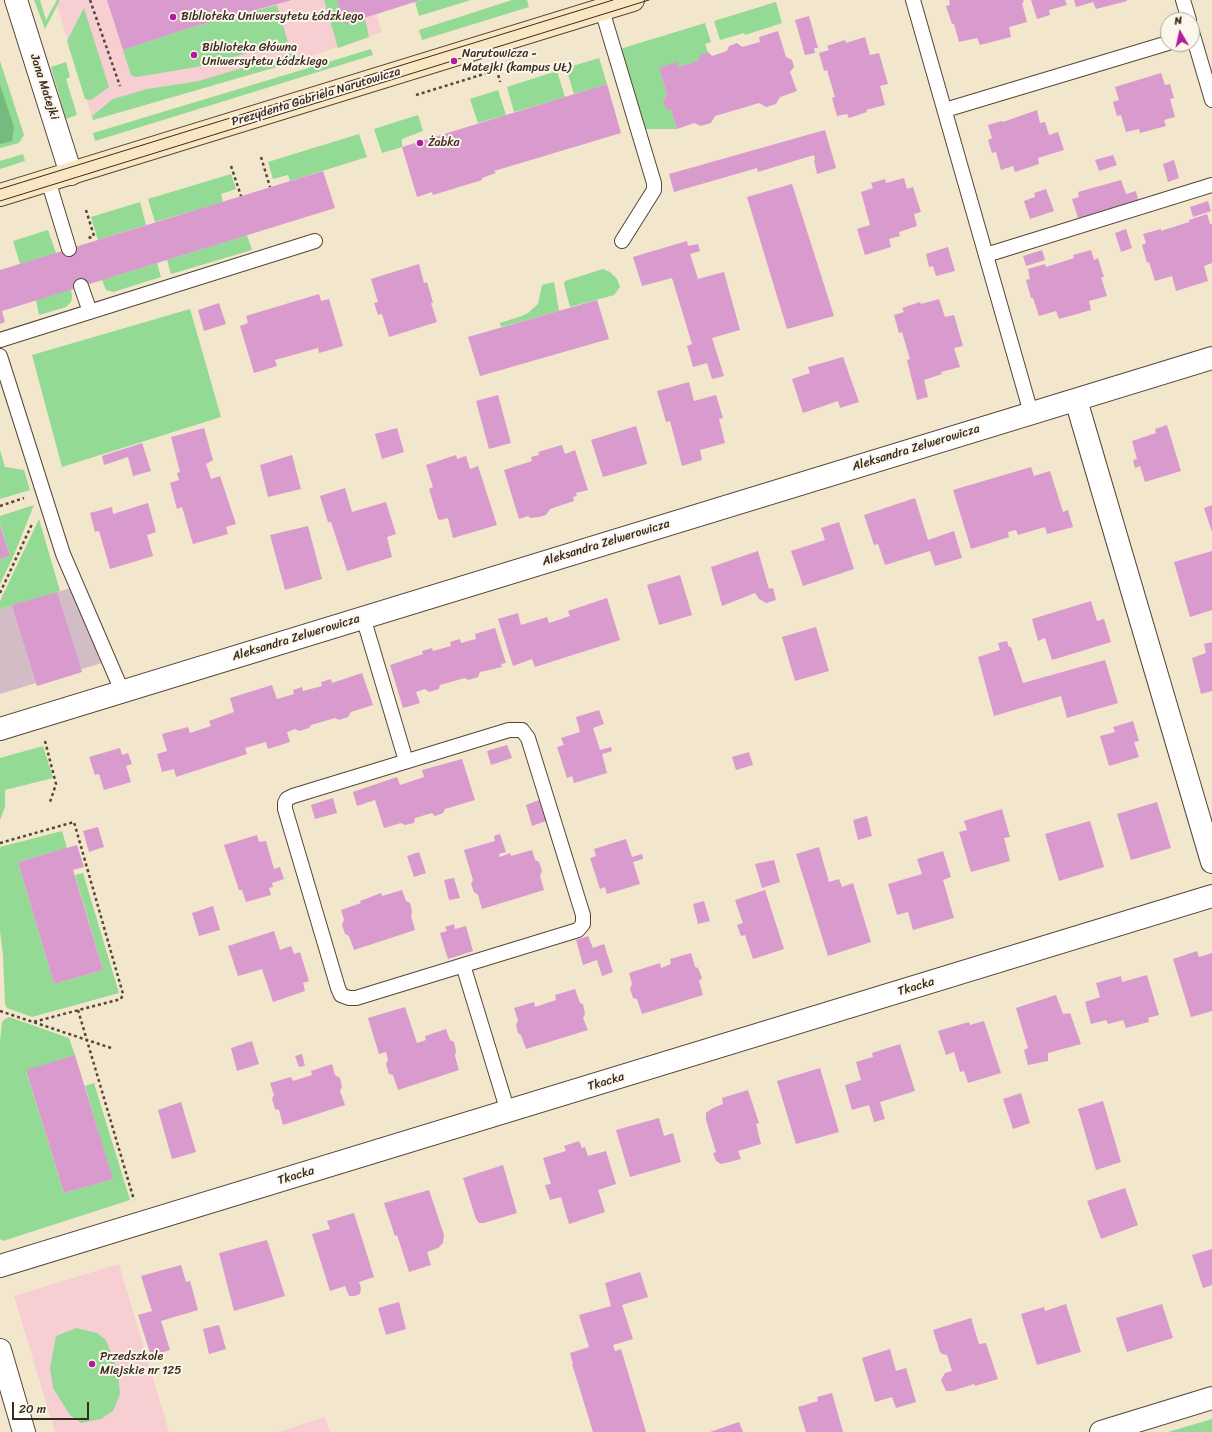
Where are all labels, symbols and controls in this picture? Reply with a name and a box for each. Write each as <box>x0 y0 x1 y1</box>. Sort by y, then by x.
place label: Biblioteka Uniwersytetu Łódzkiego <box>181 10 363 24</box>
text: N <box>1173 11 1183 31</box>
marker: Biblioteka Uniwersytetu Łódzkiego <box>168 12 178 22</box>
north arrow <box>1160 12 1200 52</box>
place label: Biblioteka Główna Uniwersytetu Łódzkiego <box>202 41 328 69</box>
place label: Narutowicza - Matejki (kampus UŁ) <box>462 47 571 75</box>
marker: Biblioteka Główna Uniwersytetu Łódzkiego <box>189 50 199 60</box>
street label: Jana Matejki <box>27 52 61 122</box>
marker: Narutowicza - Matejki (kampus UŁ) <box>449 56 459 66</box>
street label: Prezydenta Gabriela Narutowicza <box>230 64 402 130</box>
place label: Żabka <box>428 136 460 150</box>
marker: Żabka <box>415 138 425 148</box>
street label: Aleksandra Zelwerowicza <box>851 422 981 474</box>
street label: Aleksandra Zelwerowicza <box>541 517 671 569</box>
street label: Aleksandra Zelwerowicza <box>231 612 361 664</box>
street label: Tkacka <box>896 975 936 999</box>
street label: Tkacka <box>586 1070 626 1094</box>
street label: Tkacka <box>276 1164 316 1188</box>
place label: Przedszkole Miejskie nr 125 <box>100 1350 182 1378</box>
marker: Przedszkole Miejskie nr 125 <box>87 1359 97 1369</box>
scale bar <box>14 1394 91 1420</box>
text: 20 m <box>19 1398 46 1420</box>

